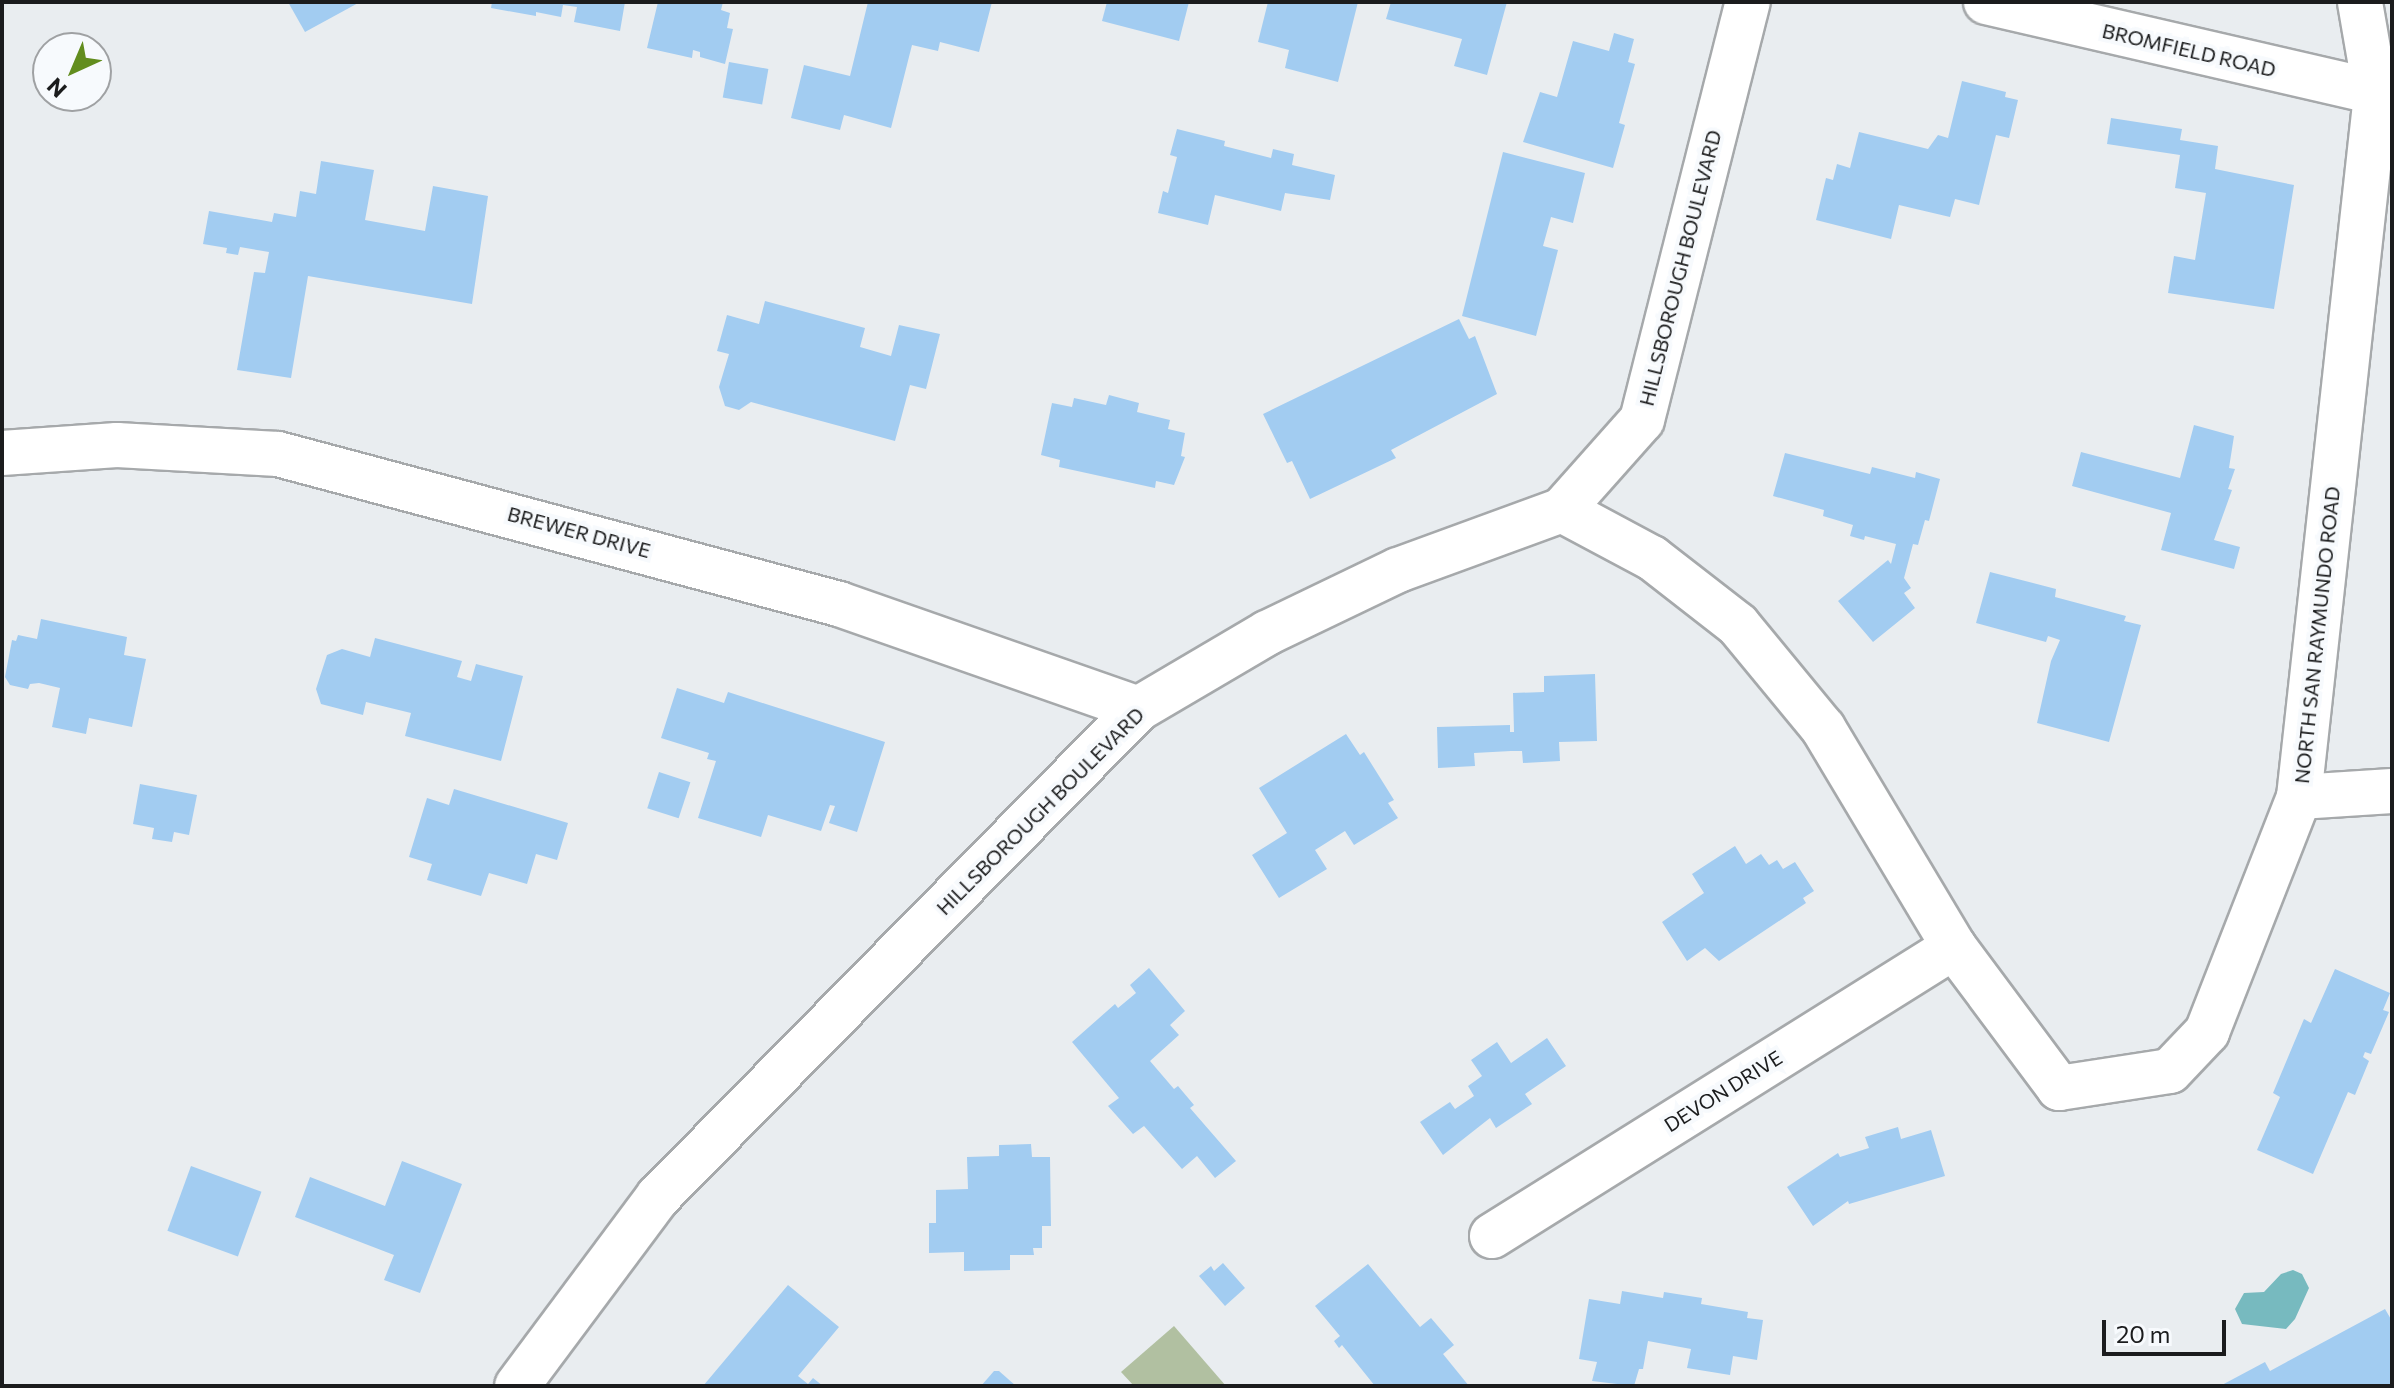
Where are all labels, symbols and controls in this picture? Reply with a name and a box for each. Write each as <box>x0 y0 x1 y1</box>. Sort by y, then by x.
street label: BROMFIELD ROAD <box>2100 18 2278 82</box>
north arrow <box>32 32 112 112</box>
text: N <box>41 73 72 104</box>
street label: HILLSBOROUGH BOULEVARD <box>1634 128 1726 408</box>
street label: NORTH SAN RAYMUNDO ROAD <box>2289 485 2345 785</box>
street label: BREWER DRIVE <box>505 501 653 563</box>
street label: HILLSBOROUGH BOULEVARD <box>931 702 1149 920</box>
street label: DEVON DRIVE <box>1660 1045 1786 1137</box>
scale bar <box>2106 1304 2230 1354</box>
text: 20 m <box>2116 1319 2170 1348</box>

